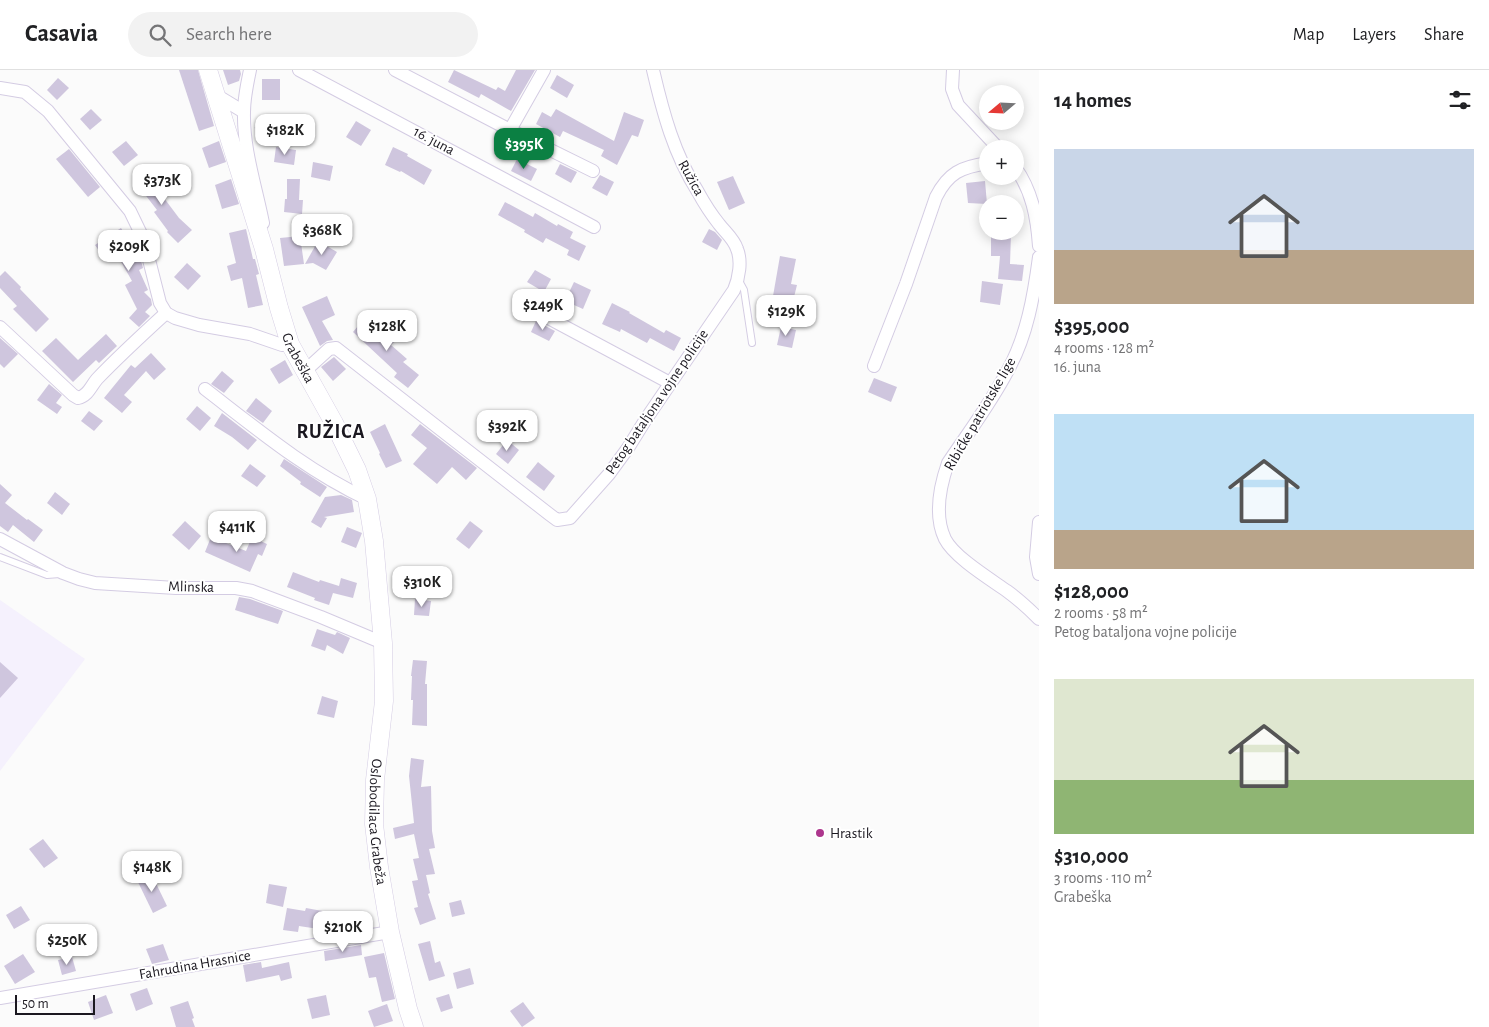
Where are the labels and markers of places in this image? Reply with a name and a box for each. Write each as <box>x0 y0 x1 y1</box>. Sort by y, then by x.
pin: $182K <box>250 114 320 156</box>
pin: $395K <box>489 128 559 170</box>
pin: $373K <box>127 164 197 206</box>
pin: $368K <box>287 214 357 256</box>
pin: $209K <box>94 230 164 272</box>
pin: $249K <box>508 288 578 331</box>
pin: $129K <box>751 294 821 337</box>
pin: $128K <box>352 310 422 352</box>
pin: $392K <box>472 410 542 452</box>
pin: $411K <box>202 510 272 553</box>
pin: $310K <box>387 566 457 608</box>
place label: Hrastik <box>830 826 873 841</box>
marker: Hrastik <box>814 827 826 839</box>
pin: $148K <box>117 850 187 893</box>
pin: $210K <box>308 910 378 953</box>
pin: $250K <box>32 924 102 966</box>

